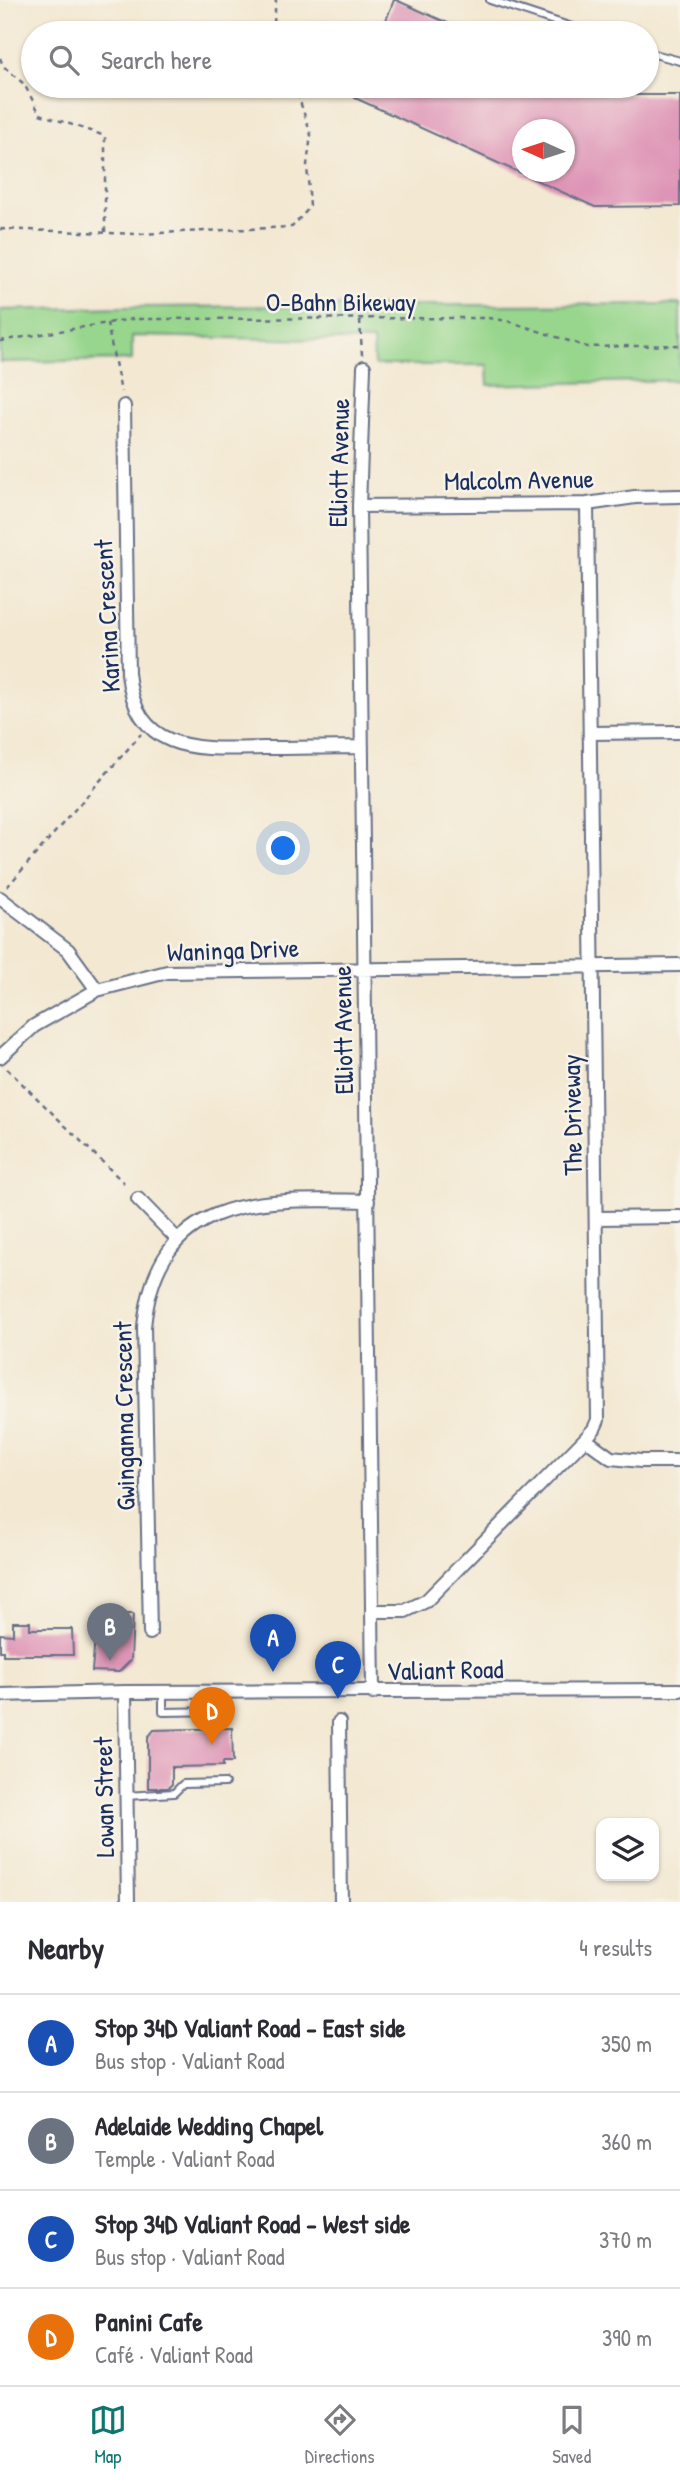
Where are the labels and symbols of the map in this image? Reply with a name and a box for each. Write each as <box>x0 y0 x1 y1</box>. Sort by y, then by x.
north arrow <box>512 119 575 182</box>
street label: O-Bahn Bikeway <box>266 284 416 319</box>
street label: Elliott Avenue <box>320 398 357 528</box>
street label: Malcolm Avenue <box>444 461 594 498</box>
street label: Karina Crescent <box>85 538 128 693</box>
your location <box>266 831 300 865</box>
street label: Waninga Drive <box>166 930 300 969</box>
street label: Elliott Avenue <box>324 965 361 1095</box>
street label: The Driveway <box>553 1054 590 1176</box>
street label: Gwinganna Crescent <box>104 1320 143 1511</box>
pin: B <box>87 1603 133 1661</box>
pin: A <box>250 1614 296 1672</box>
pin: C <box>315 1641 361 1699</box>
street label: Valiant Road <box>386 1651 504 1688</box>
pin: D <box>189 1687 235 1745</box>
street label: Lowan Street <box>85 1735 122 1858</box>

